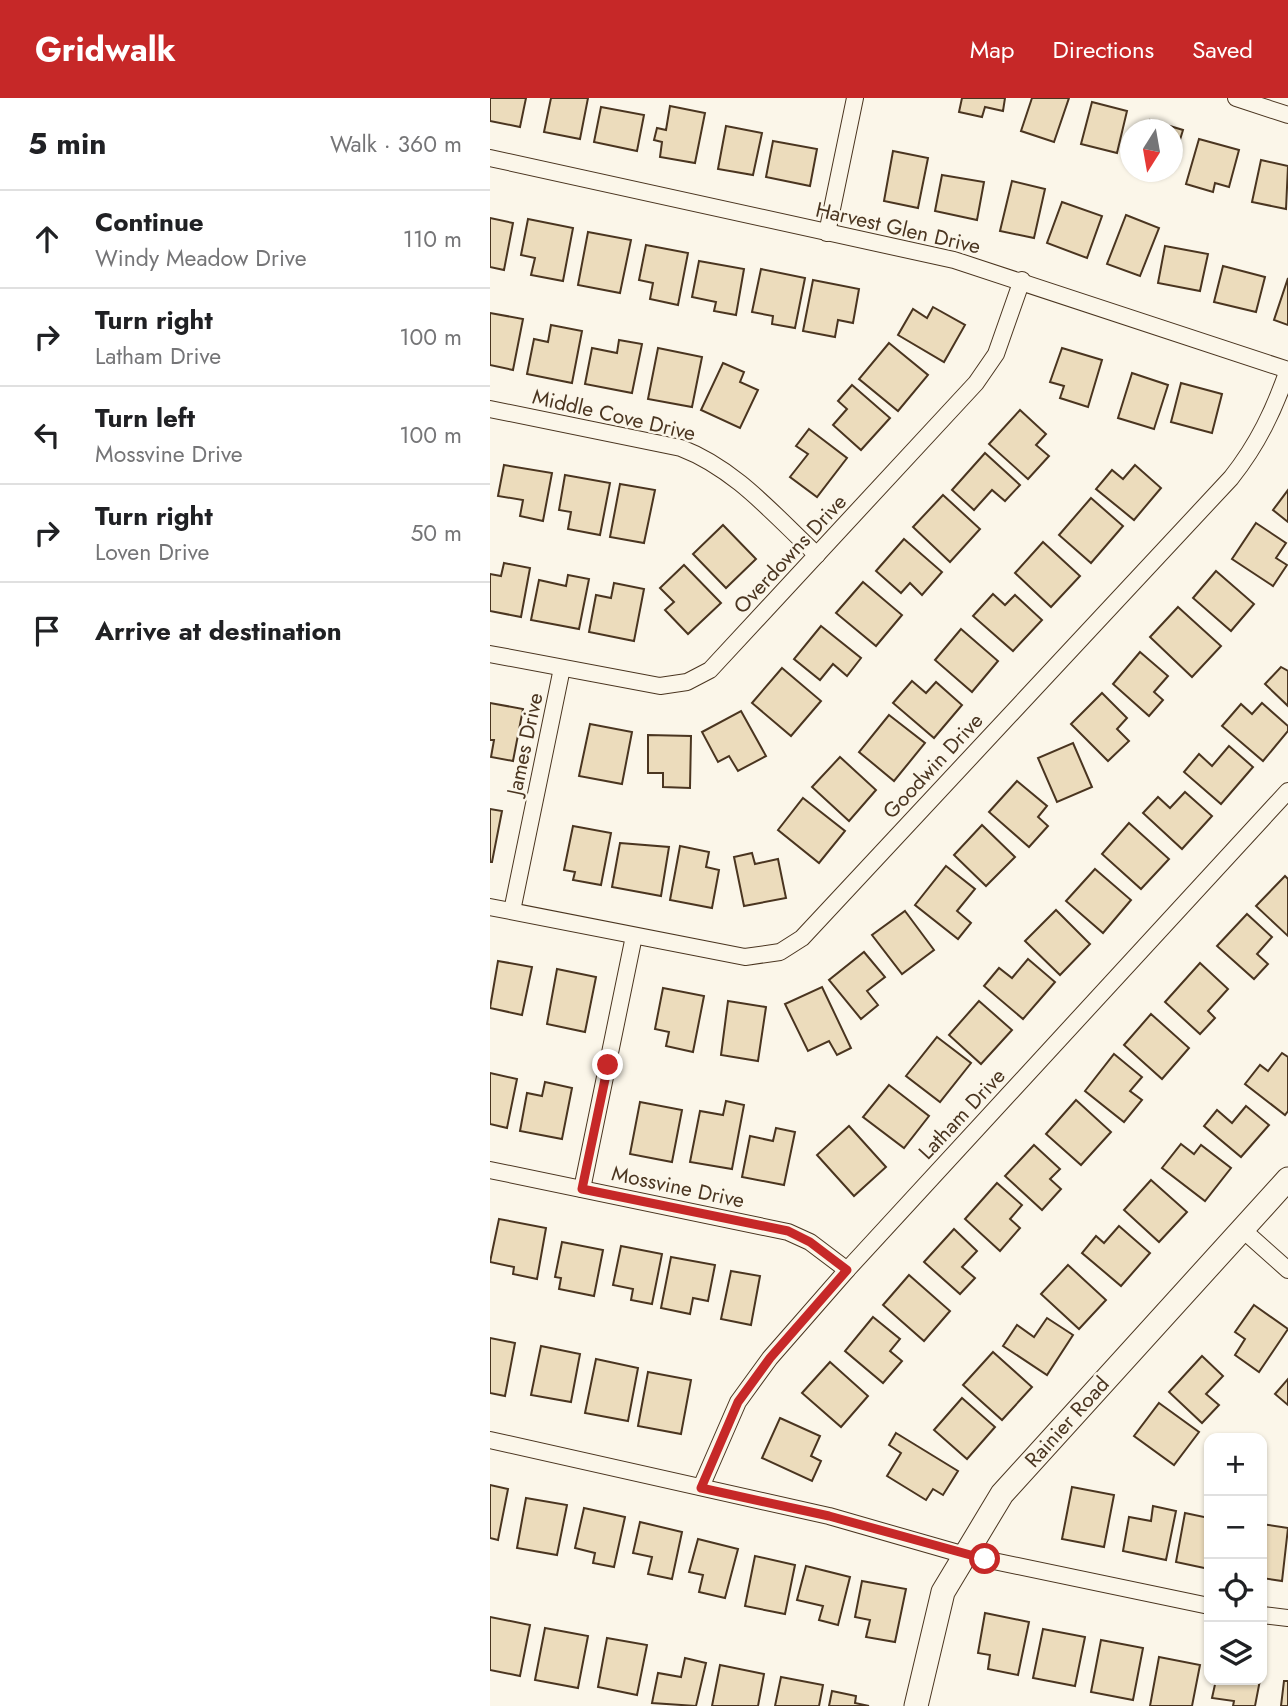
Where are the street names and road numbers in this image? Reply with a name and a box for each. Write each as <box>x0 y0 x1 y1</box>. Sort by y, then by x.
street label: Harvest Glen Drive <box>813 194 984 262</box>
street label: Middle Cove Drive <box>529 382 699 448</box>
street label: Overdowns Drive <box>727 487 854 620</box>
street label: James Drive <box>499 690 550 801</box>
street label: Goodwin Drive <box>876 706 990 826</box>
street label: Latham Drive <box>912 1062 1012 1166</box>
street label: Mossvine Drive <box>609 1158 747 1216</box>
street label: Rainier Road <box>1018 1370 1116 1474</box>

